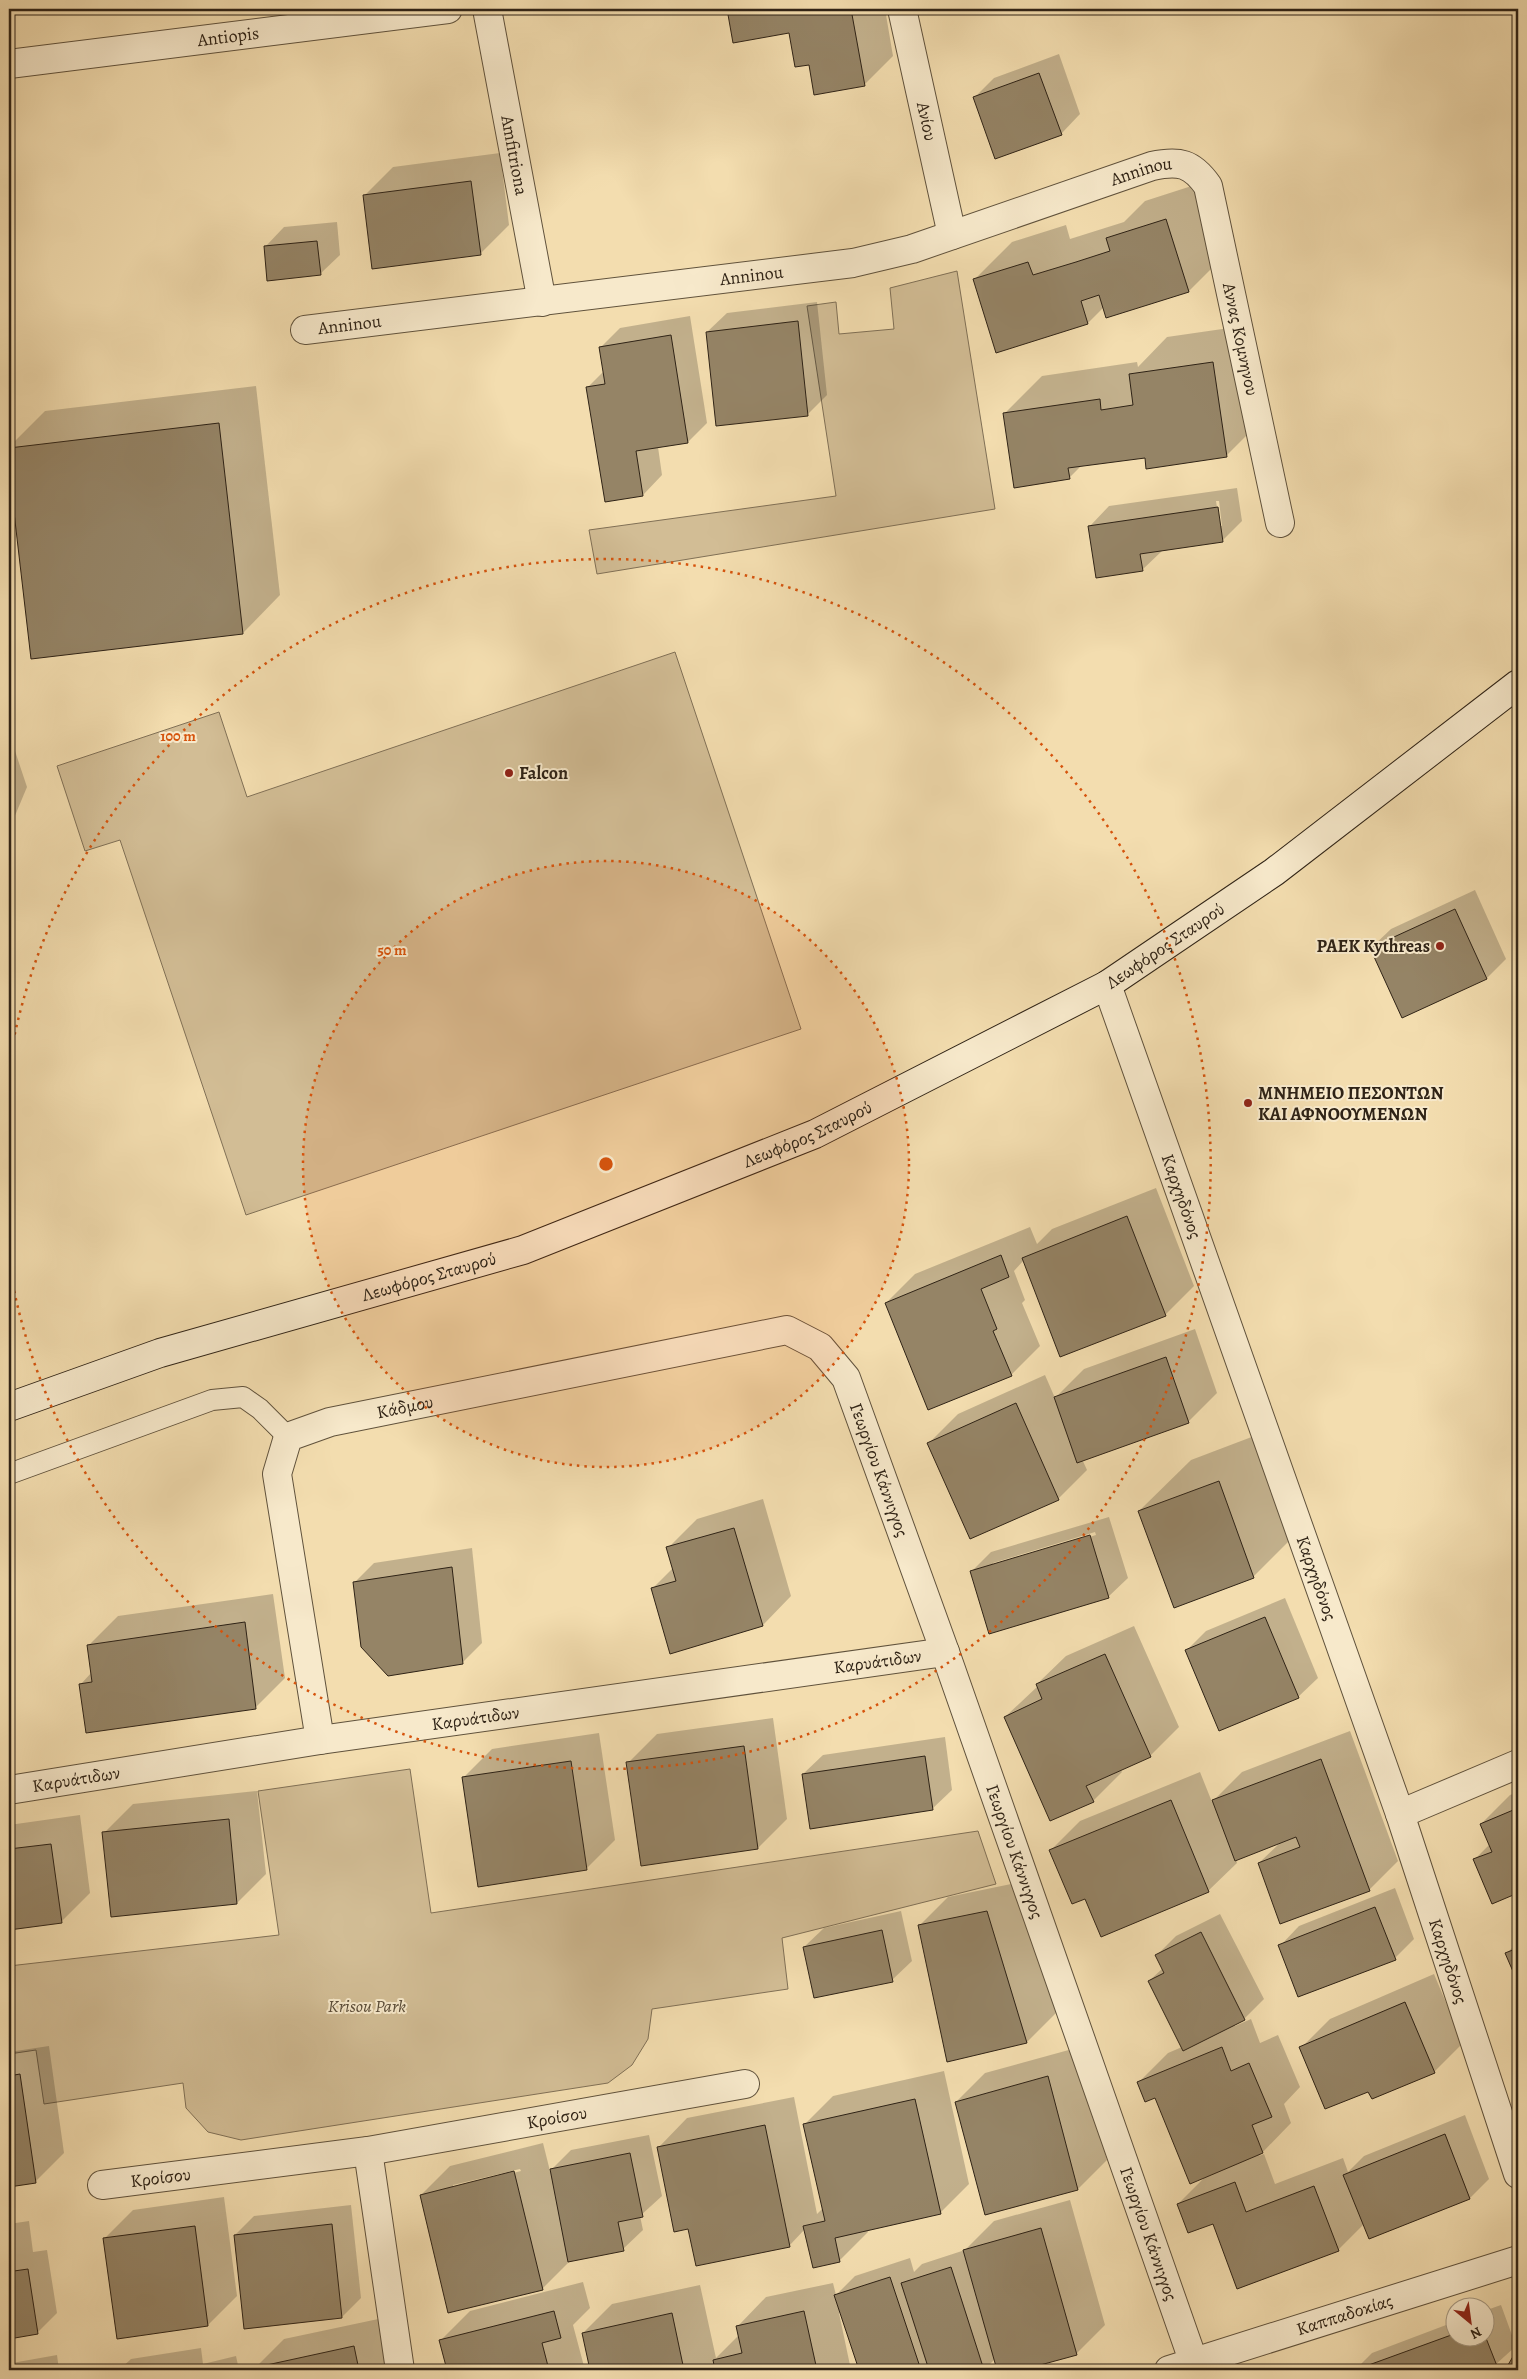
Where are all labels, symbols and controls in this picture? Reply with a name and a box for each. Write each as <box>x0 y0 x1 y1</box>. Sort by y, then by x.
street label: Antiopis <box>195 21 260 52</box>
street label: Ανίου <box>911 99 943 143</box>
street label: Amfitriona <box>495 112 534 198</box>
street label: Anninou <box>1106 151 1173 192</box>
street label: Anninou <box>718 260 785 291</box>
street label: Αννας Κομνηνου <box>1217 279 1264 398</box>
street label: Anninou <box>316 309 383 340</box>
text: 100 m <box>160 726 196 746</box>
place label: Falcon <box>519 761 568 785</box>
marker: Falcon <box>503 767 515 779</box>
street label: Λεωφόρος Σταυρού <box>1100 897 1229 995</box>
place label: PAEK Kythreas <box>1316 934 1430 958</box>
text: 50 m <box>377 940 407 960</box>
marker: PAEK Kythreas <box>1434 940 1446 952</box>
place label: ΜΝΗΜΕΙΟ ΠΕΣΟΝΤΩΝ ΚΑΙ ΑΦΝΟΟΥΜΕΝΩΝ <box>1258 1081 1444 1126</box>
street label: Λεωφόρος Σταυρού <box>739 1095 876 1174</box>
marker: ΜΝΗΜΕΙΟ ΠΕΣΟΝΤΩΝ ΚΑΙ ΑΦΝΟΟΥΜΕΝΩΝ <box>1242 1097 1254 1109</box>
street label: Καρχηδόνος <box>1156 1151 1208 1242</box>
centre of rings <box>597 1155 615 1173</box>
street label: Λεωφόρος Σταυρού <box>358 1246 499 1307</box>
street label: Κάδμου <box>375 1390 435 1424</box>
street label: Γεωργίου Κάννιγγος <box>844 1400 914 1540</box>
street label: Καρχηδόνος <box>1291 1532 1343 1624</box>
street label: Καρυάτιδων <box>832 1643 923 1680</box>
street label: Καρυάτιδων <box>430 1700 521 1736</box>
street label: Καρυάτιδων <box>31 1760 122 1798</box>
street label: Γεωργίου Κάννιγγος <box>980 1781 1049 1922</box>
street label: Καρχηδόνος <box>1423 1915 1473 2007</box>
park label: Krisou Park <box>328 1994 406 2018</box>
street label: Κροίσου <box>525 2100 589 2135</box>
street label: Κροίσου <box>129 2162 192 2193</box>
street label: Γεωργίου Κάννιγγος <box>1114 2163 1183 2304</box>
street label: Καππαδοκίας <box>1293 2288 1396 2341</box>
north arrow <box>1444 2296 1494 2346</box>
text: N <box>1467 2322 1485 2344</box>

